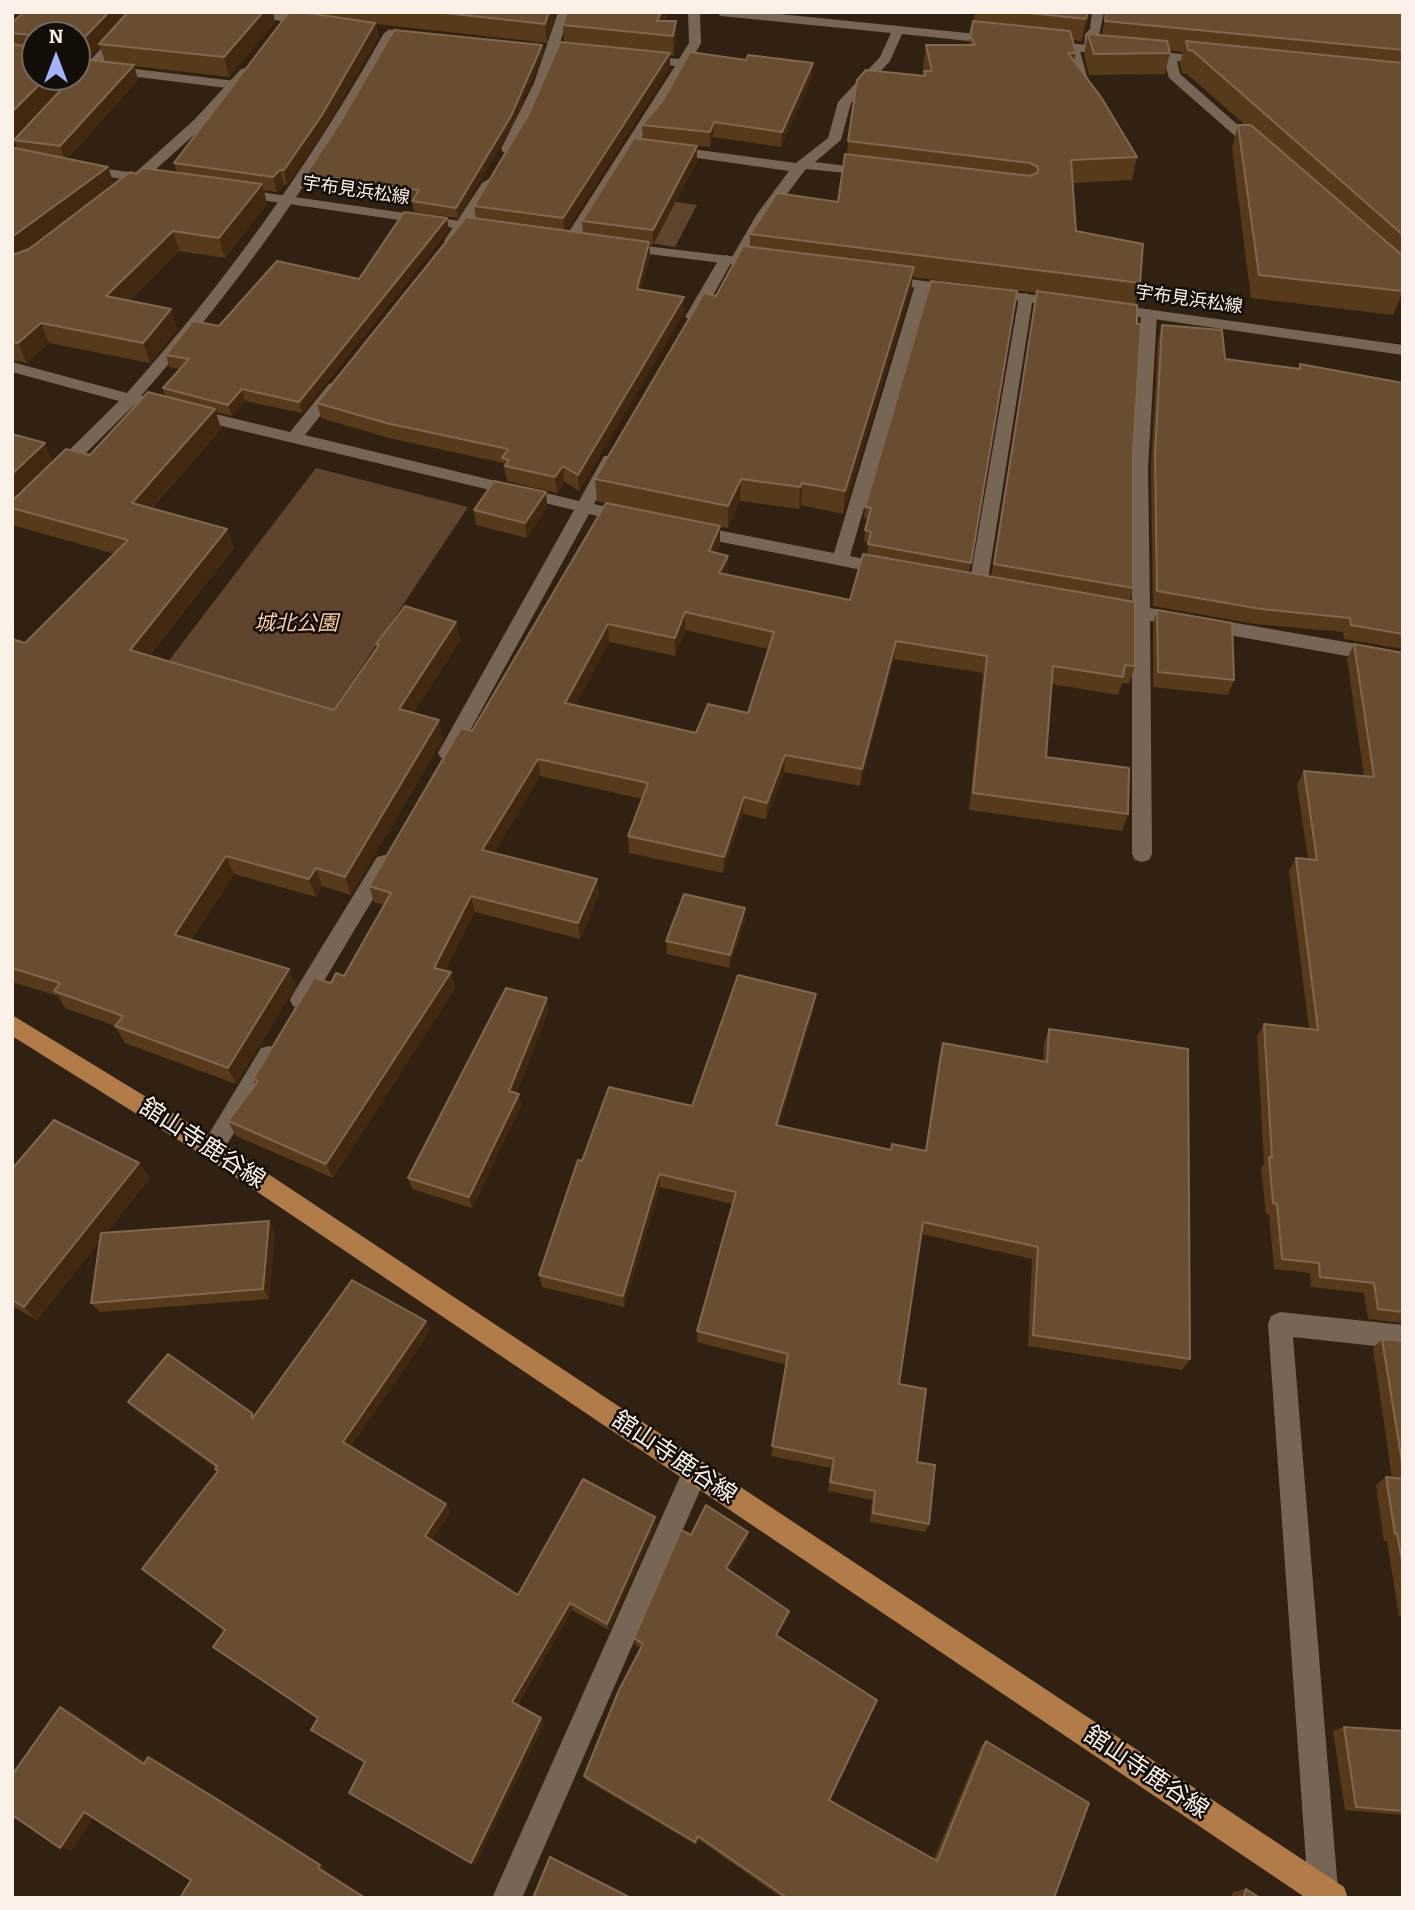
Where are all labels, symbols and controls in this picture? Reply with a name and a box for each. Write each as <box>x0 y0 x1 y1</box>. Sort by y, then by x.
north arrow <box>21 21 91 91</box>
text: N <box>49 25 63 48</box>
street label: 宇布見浜松線 <box>301 173 411 209</box>
street label: 宇布見浜松線 <box>1134 282 1244 318</box>
park label: 城北公園 <box>254 611 338 637</box>
street label: 舘山寺鹿谷線 <box>134 1093 270 1195</box>
street label: 舘山寺鹿谷線 <box>606 1406 742 1510</box>
street label: 舘山寺鹿谷線 <box>1078 1721 1214 1825</box>

